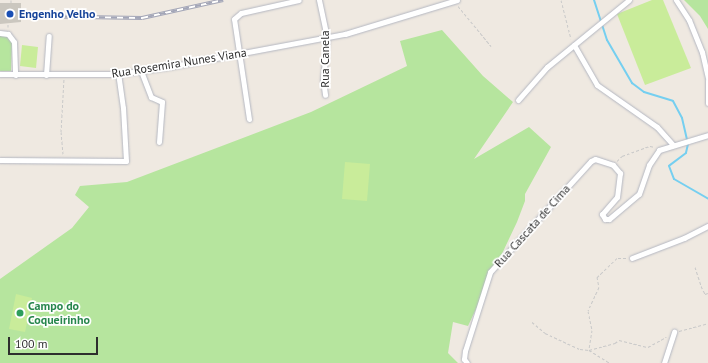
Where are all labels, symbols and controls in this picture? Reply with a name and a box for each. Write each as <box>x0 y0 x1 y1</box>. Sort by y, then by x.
place label: Engenho Velho <box>19 7 96 21</box>
marker: Engenho Velho <box>4 8 16 20</box>
street label: Rua Canela <box>318 30 332 88</box>
street label: Rua Rosemira Nunes Viana <box>110 45 248 81</box>
street label: Rua Cascata de Cima <box>491 182 573 270</box>
place label: Campo do Coqueirinho <box>28 299 90 327</box>
marker: Campo do Coqueirinho <box>15 308 25 318</box>
scale bar <box>10 329 100 355</box>
text: 100 m <box>15 336 48 351</box>

